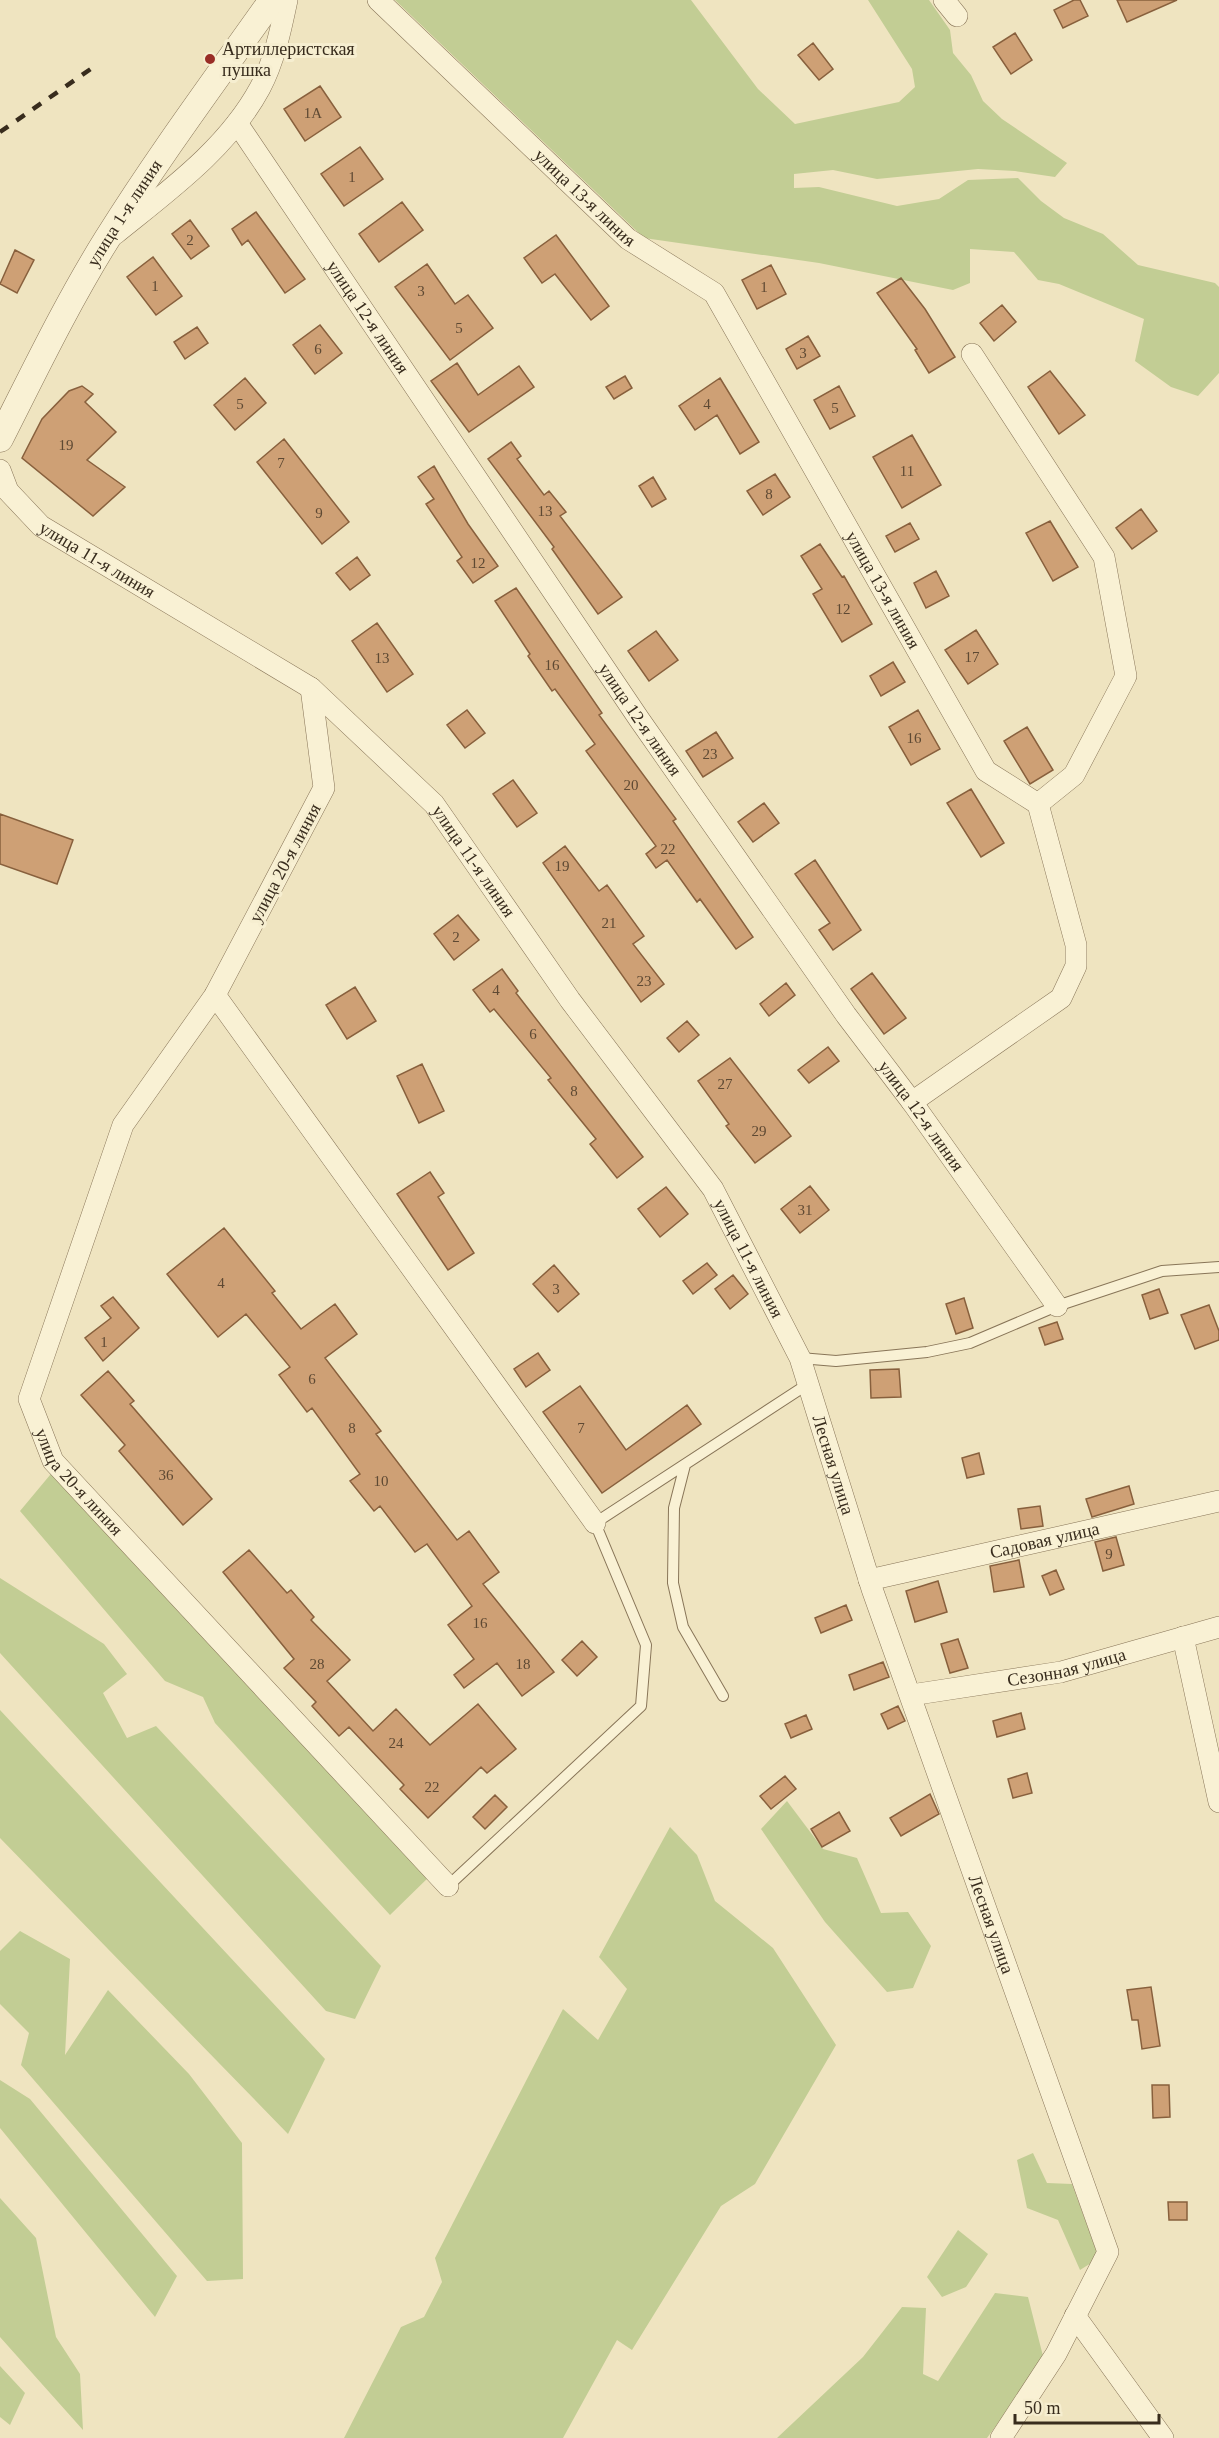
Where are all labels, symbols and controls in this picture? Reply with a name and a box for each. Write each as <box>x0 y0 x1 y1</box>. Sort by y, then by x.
place label: Артиллеристская пушка <box>222 39 355 80</box>
marker: Артиллеристская пушка <box>203 52 217 66</box>
house number: 1А <box>304 105 322 121</box>
street label: улица 13-я линия <box>530 145 638 251</box>
street label: улица 1-я линия <box>83 156 166 270</box>
house number: 1 <box>348 169 356 185</box>
house number: 2 <box>186 232 194 248</box>
street label: улица 12-я линия <box>323 257 413 377</box>
house number: 1 <box>151 278 159 294</box>
house number: 1 <box>760 279 768 295</box>
house number: 3 <box>417 283 425 299</box>
house number: 5 <box>455 320 463 336</box>
house number: 6 <box>314 341 322 357</box>
house number: 3 <box>799 345 807 361</box>
house number: 5 <box>236 396 244 412</box>
house number: 4 <box>703 396 711 412</box>
house number: 5 <box>831 400 839 416</box>
house number: 19 <box>59 437 74 453</box>
house number: 7 <box>277 455 285 471</box>
house number: 11 <box>900 463 914 479</box>
house number: 8 <box>765 486 773 502</box>
house number: 13 <box>538 503 553 519</box>
house number: 9 <box>315 505 323 521</box>
street label: улица 11-я линия <box>36 517 159 602</box>
street label: улица 13-я линия <box>842 528 924 652</box>
house number: 12 <box>471 555 486 571</box>
house number: 12 <box>836 601 851 617</box>
house number: 17 <box>965 649 980 665</box>
house number: 13 <box>375 650 390 666</box>
house number: 16 <box>545 657 560 673</box>
street label: улица 12-я линия <box>594 660 686 780</box>
house number: 16 <box>907 730 922 746</box>
house number: 23 <box>703 746 718 762</box>
house number: 20 <box>624 777 639 793</box>
street label: улица 20-я линия <box>245 800 325 926</box>
street label: улица 11-я линия <box>428 801 519 921</box>
house number: 22 <box>661 841 676 857</box>
house number: 19 <box>555 858 570 874</box>
house number: 21 <box>602 915 617 931</box>
house number: 2 <box>452 929 460 945</box>
house number: 23 <box>637 973 652 989</box>
house number: 4 <box>492 982 500 998</box>
house number: 6 <box>529 1026 537 1042</box>
street label: улица 12-я линия <box>874 1057 968 1175</box>
house number: 27 <box>718 1076 733 1092</box>
house number: 8 <box>570 1083 578 1099</box>
house number: 29 <box>752 1123 767 1139</box>
street label: улица 11-я линия <box>710 1195 788 1321</box>
house number: 31 <box>798 1202 813 1218</box>
house number: 4 <box>217 1275 225 1291</box>
house number: 3 <box>552 1281 560 1297</box>
house number: 1 <box>100 1334 108 1350</box>
house number: 6 <box>308 1371 316 1387</box>
street label: Лесная улица <box>808 1412 858 1517</box>
house number: 8 <box>348 1420 356 1436</box>
house number: 7 <box>577 1420 585 1436</box>
street label: улица 20-я линия <box>31 1426 127 1539</box>
house number: 36 <box>159 1467 174 1483</box>
house number: 10 <box>374 1473 389 1489</box>
street label: Садовая улица <box>988 1518 1101 1562</box>
house number: 9 <box>1105 1546 1113 1562</box>
house number: 16 <box>473 1615 488 1631</box>
street label: Сезонная улица <box>1006 1644 1128 1690</box>
house number: 28 <box>310 1656 325 1672</box>
house number: 18 <box>516 1656 531 1672</box>
house number: 24 <box>389 1735 404 1751</box>
house number: 22 <box>425 1779 440 1795</box>
street label: Лесная улица <box>965 1872 1018 1976</box>
scale bar <box>1015 2387 1159 2425</box>
text: 50 m <box>1024 2398 1061 2418</box>

